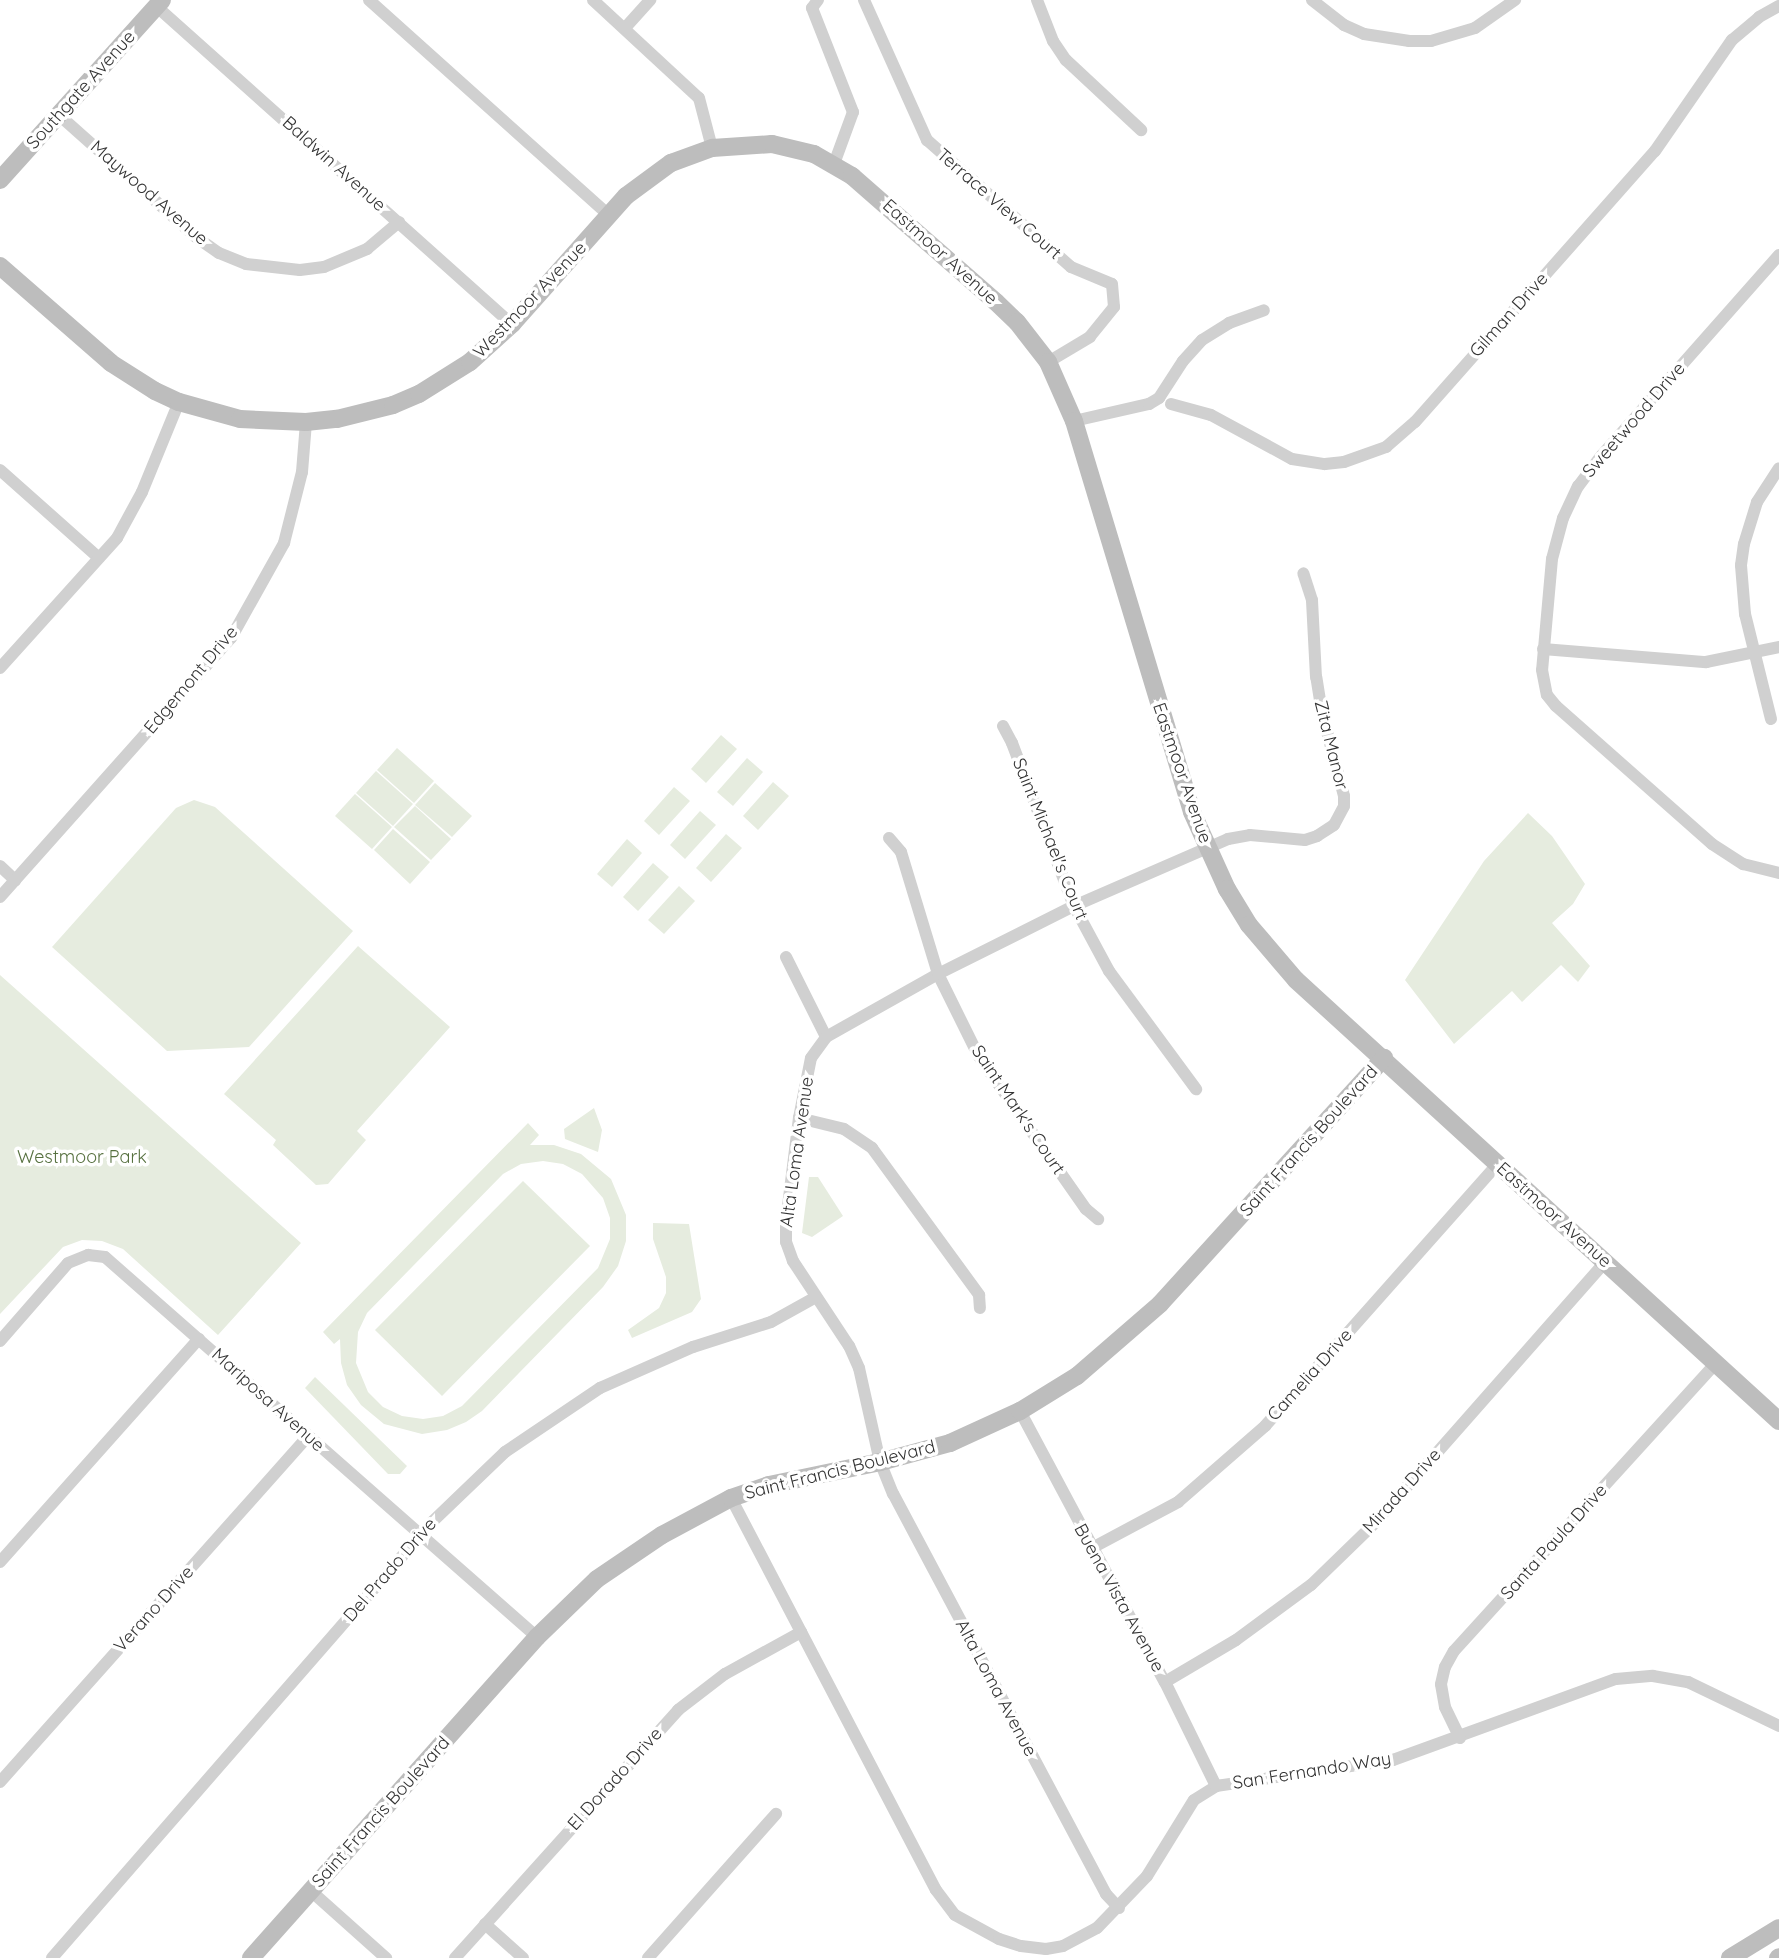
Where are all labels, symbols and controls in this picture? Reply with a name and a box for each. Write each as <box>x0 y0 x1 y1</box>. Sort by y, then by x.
street label: Southgate Avenue <box>22 26 140 154</box>
street label: Baldwin Avenue <box>278 112 390 216</box>
street label: Maywood Avenue <box>86 136 212 250</box>
street label: Terrace View Court <box>932 144 1066 264</box>
street label: Eastmoor Avenue <box>878 195 1002 309</box>
street label: Westmoor Avenue <box>469 237 591 363</box>
street label: Gilman Drive <box>1465 268 1553 362</box>
street label: Sweetwood Drive <box>1578 358 1690 482</box>
street label: Edgemont Drive <box>140 622 242 738</box>
street label: Zita Manor <box>1309 698 1353 792</box>
street label: Eastmoor Avenue <box>1148 700 1216 846</box>
street label: Saint Michael's Court <box>1008 755 1092 923</box>
street label: Saint Mark's Court <box>967 1041 1069 1179</box>
street label: Saint Francis Boulevard <box>1236 1061 1382 1221</box>
street label: Alta Loma Avenue <box>776 1075 818 1229</box>
park label: Westmoor Park <box>17 1146 147 1168</box>
street label: Eastmoor Avenue <box>1492 1158 1616 1272</box>
street label: Camelia Drive <box>1263 1325 1357 1425</box>
street label: Mariposa Avenue <box>207 1344 329 1456</box>
street label: Saint Francis Boulevard <box>743 1436 937 1504</box>
street label: Mirada Drive <box>1358 1444 1446 1538</box>
street label: Santa Paula Drive <box>1496 1480 1612 1604</box>
street label: Del Prado Drive <box>339 1514 441 1626</box>
street label: Buena Vista Avenue <box>1069 1520 1169 1676</box>
street label: Verano Drive <box>110 1561 198 1657</box>
street label: Alta Loma Avenue <box>951 1616 1041 1760</box>
street label: El Dorado Drive <box>563 1723 667 1835</box>
street label: Saint Francis Boulevard <box>308 1732 454 1892</box>
street label: San Fernando Way <box>1231 1748 1393 1794</box>

